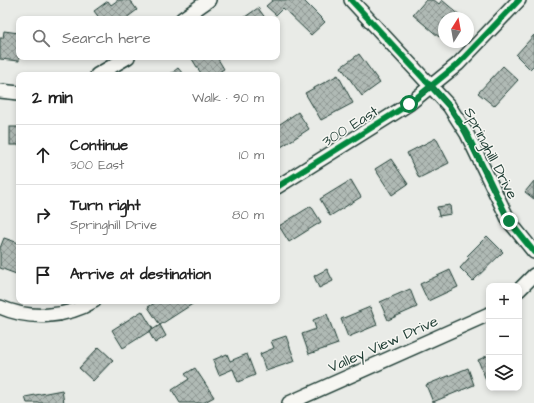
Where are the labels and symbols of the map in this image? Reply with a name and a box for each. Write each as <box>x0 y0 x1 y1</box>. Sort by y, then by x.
north arrow <box>438 12 474 48</box>
route start <box>400 95 418 113</box>
street label: 300 East <box>318 101 382 152</box>
street label: Springhill Drive <box>458 104 523 203</box>
route end <box>500 212 518 230</box>
street label: Valley View Drive <box>325 311 442 379</box>

